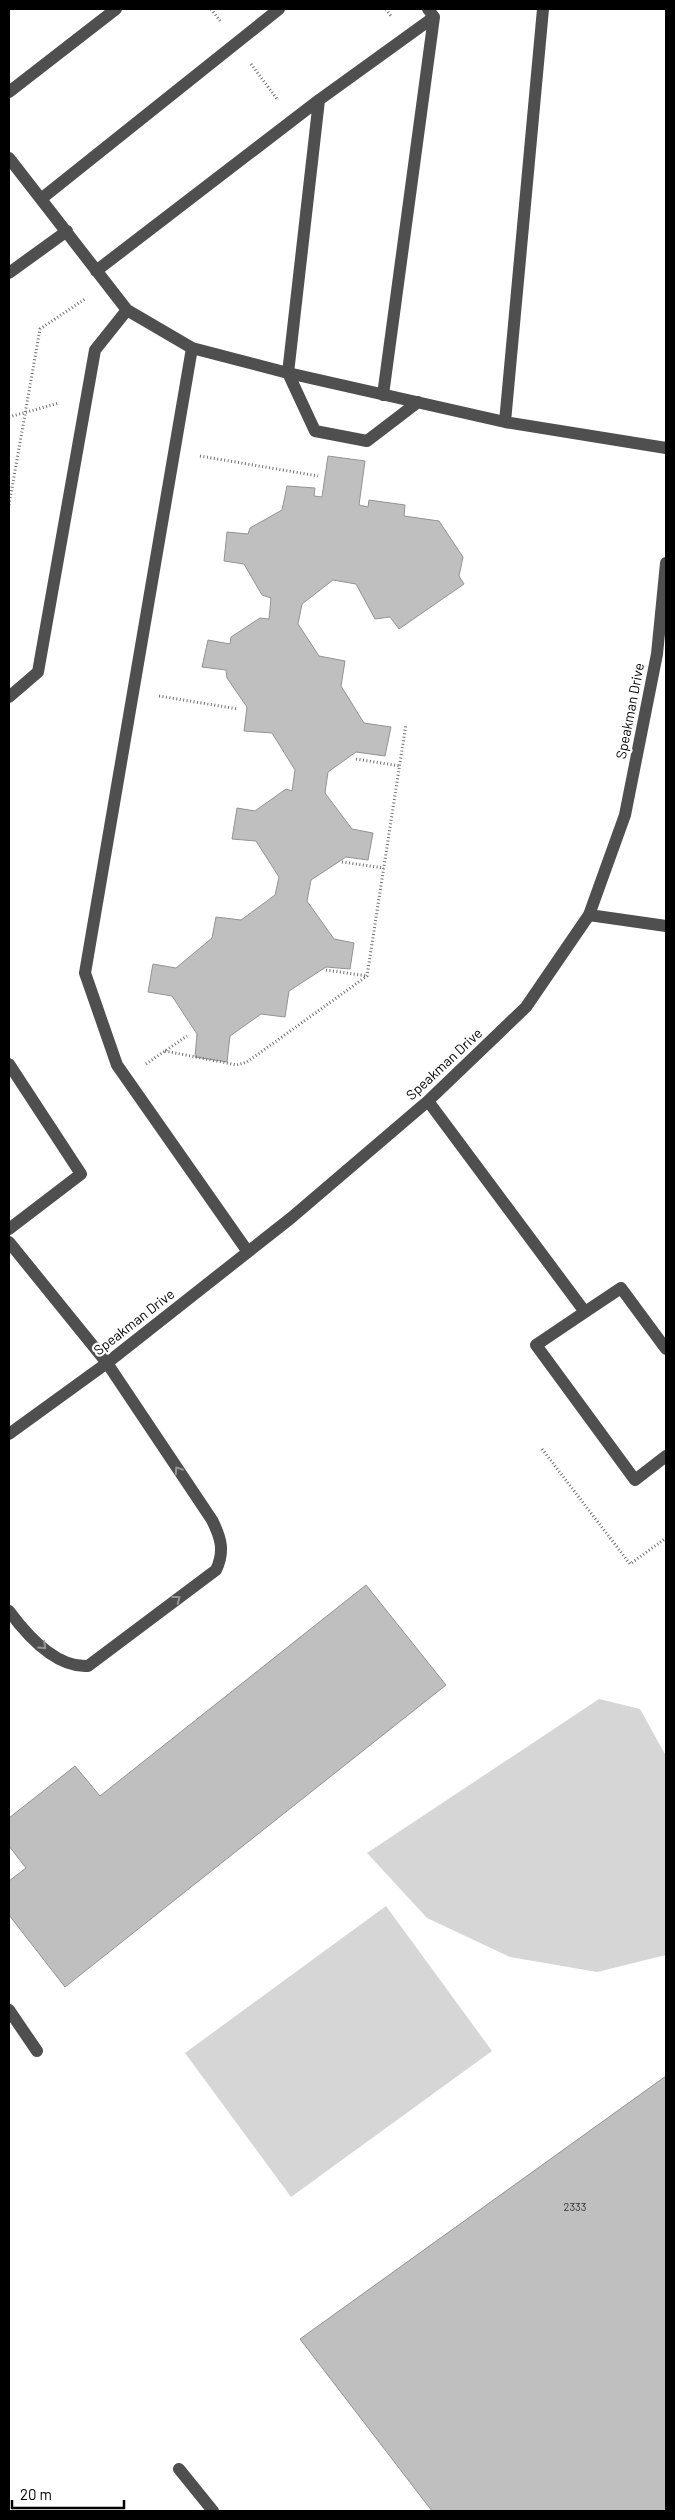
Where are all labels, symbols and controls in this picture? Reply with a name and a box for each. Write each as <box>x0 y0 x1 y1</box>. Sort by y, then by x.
street label: Speakman Drive <box>612 661 647 760</box>
street label: Speakman Drive <box>402 1024 485 1103</box>
street label: Speakman Drive <box>90 1285 177 1358</box>
one-way arrow <box>175 1466 185 1475</box>
one-way arrow <box>171 1596 180 1605</box>
one-way arrow <box>37 1640 46 1649</box>
house number: 2333 <box>564 2200 586 2213</box>
scale bar <box>12 2478 125 2510</box>
text: 20 m <box>20 2485 52 2503</box>

